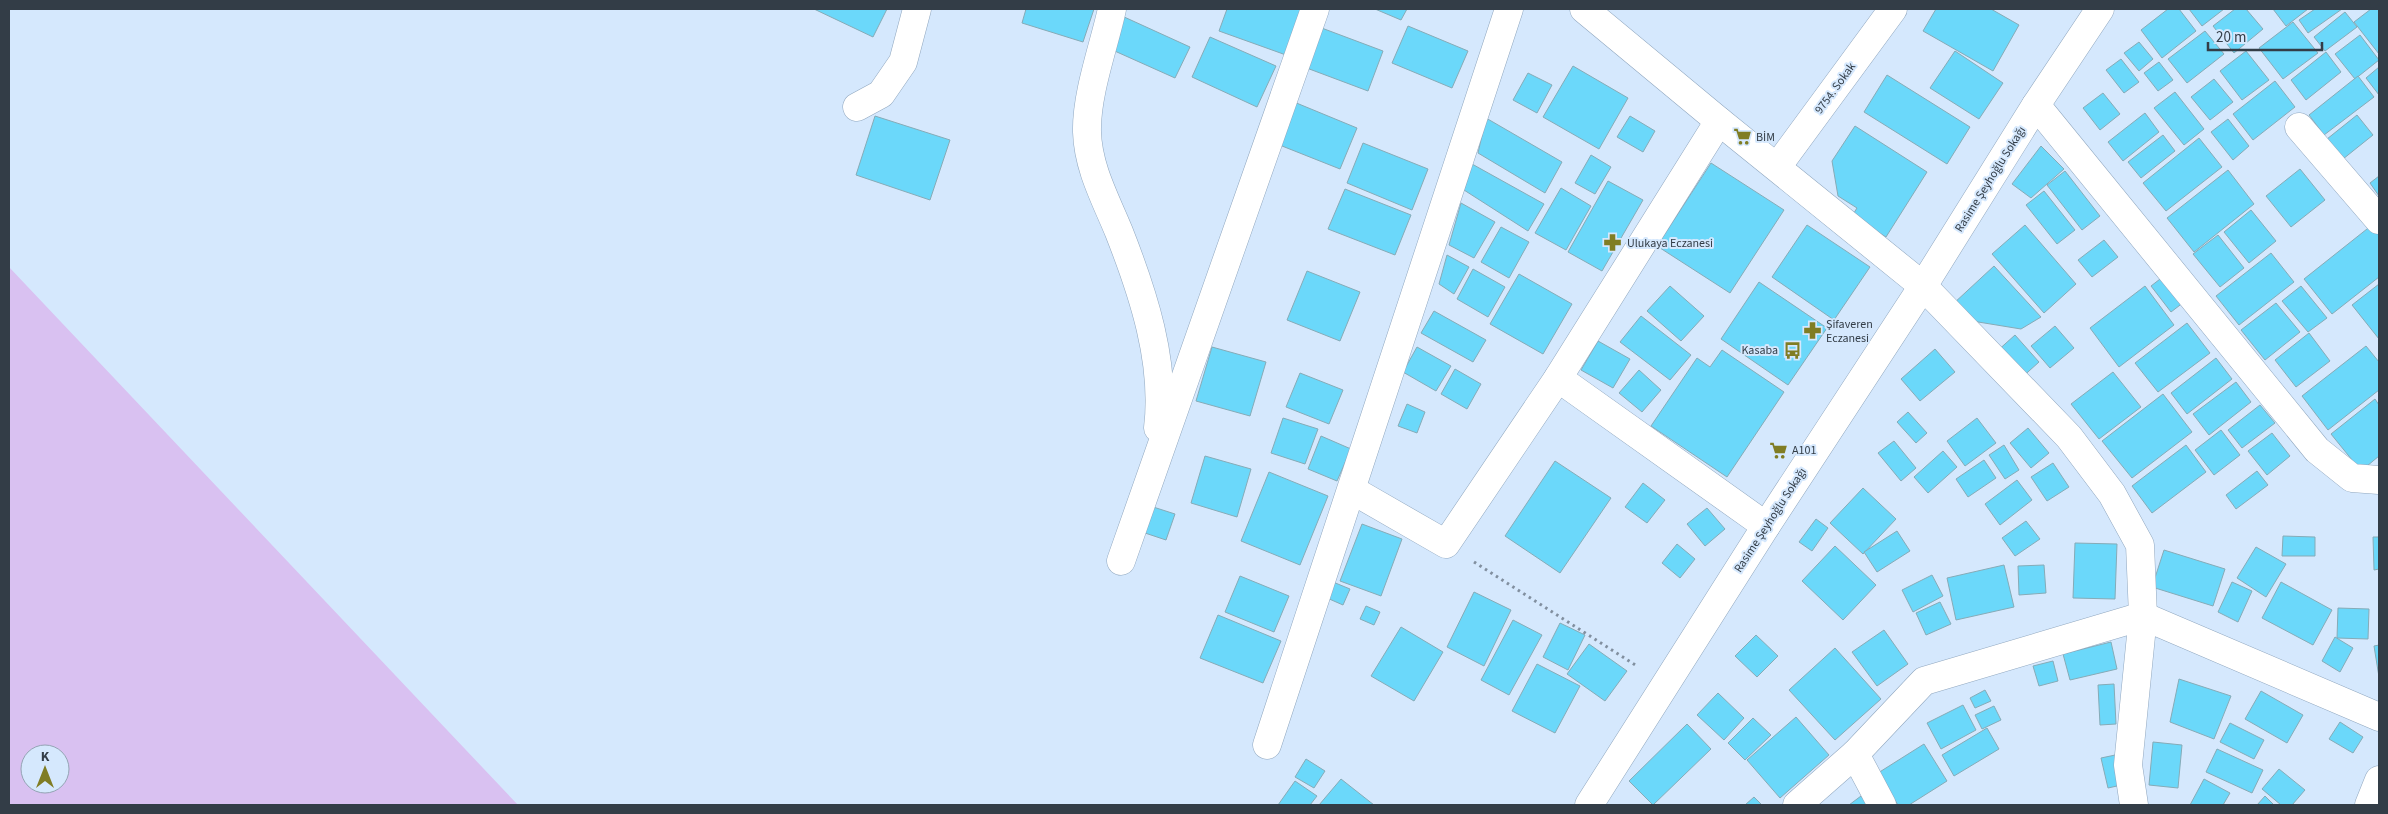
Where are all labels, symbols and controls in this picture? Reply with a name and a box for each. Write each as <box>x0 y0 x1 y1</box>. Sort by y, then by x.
scale bar <box>2208 20 2322 52</box>
text: 20 m <box>2216 27 2246 48</box>
street label: 9754. Sokak <box>1811 59 1860 118</box>
street label: Rasime Şeyhoğlu Sokağı <box>1951 123 2030 236</box>
supermarket icon: BİM <box>1732 127 1752 147</box>
place label: BİM <box>1756 129 1775 146</box>
pharmacy icon: Ulukaya Eczanesi <box>1603 233 1623 253</box>
place label: Ulukaya Eczanesi <box>1627 235 1713 252</box>
place label: Şifaveren Eczanesi <box>1826 316 1873 347</box>
pharmacy icon: Şifaveren Eczanesi <box>1802 321 1822 341</box>
bus stop icon: Kasaba <box>1782 340 1802 360</box>
place label: Kasaba <box>1741 342 1778 359</box>
supermarket icon: A101 <box>1768 440 1788 460</box>
place label: A101 <box>1792 442 1816 459</box>
street label: Rasime Şeyhoğlu Sokağı <box>1730 464 1811 576</box>
north arrow <box>20 744 70 794</box>
text: K <box>41 747 50 767</box>

